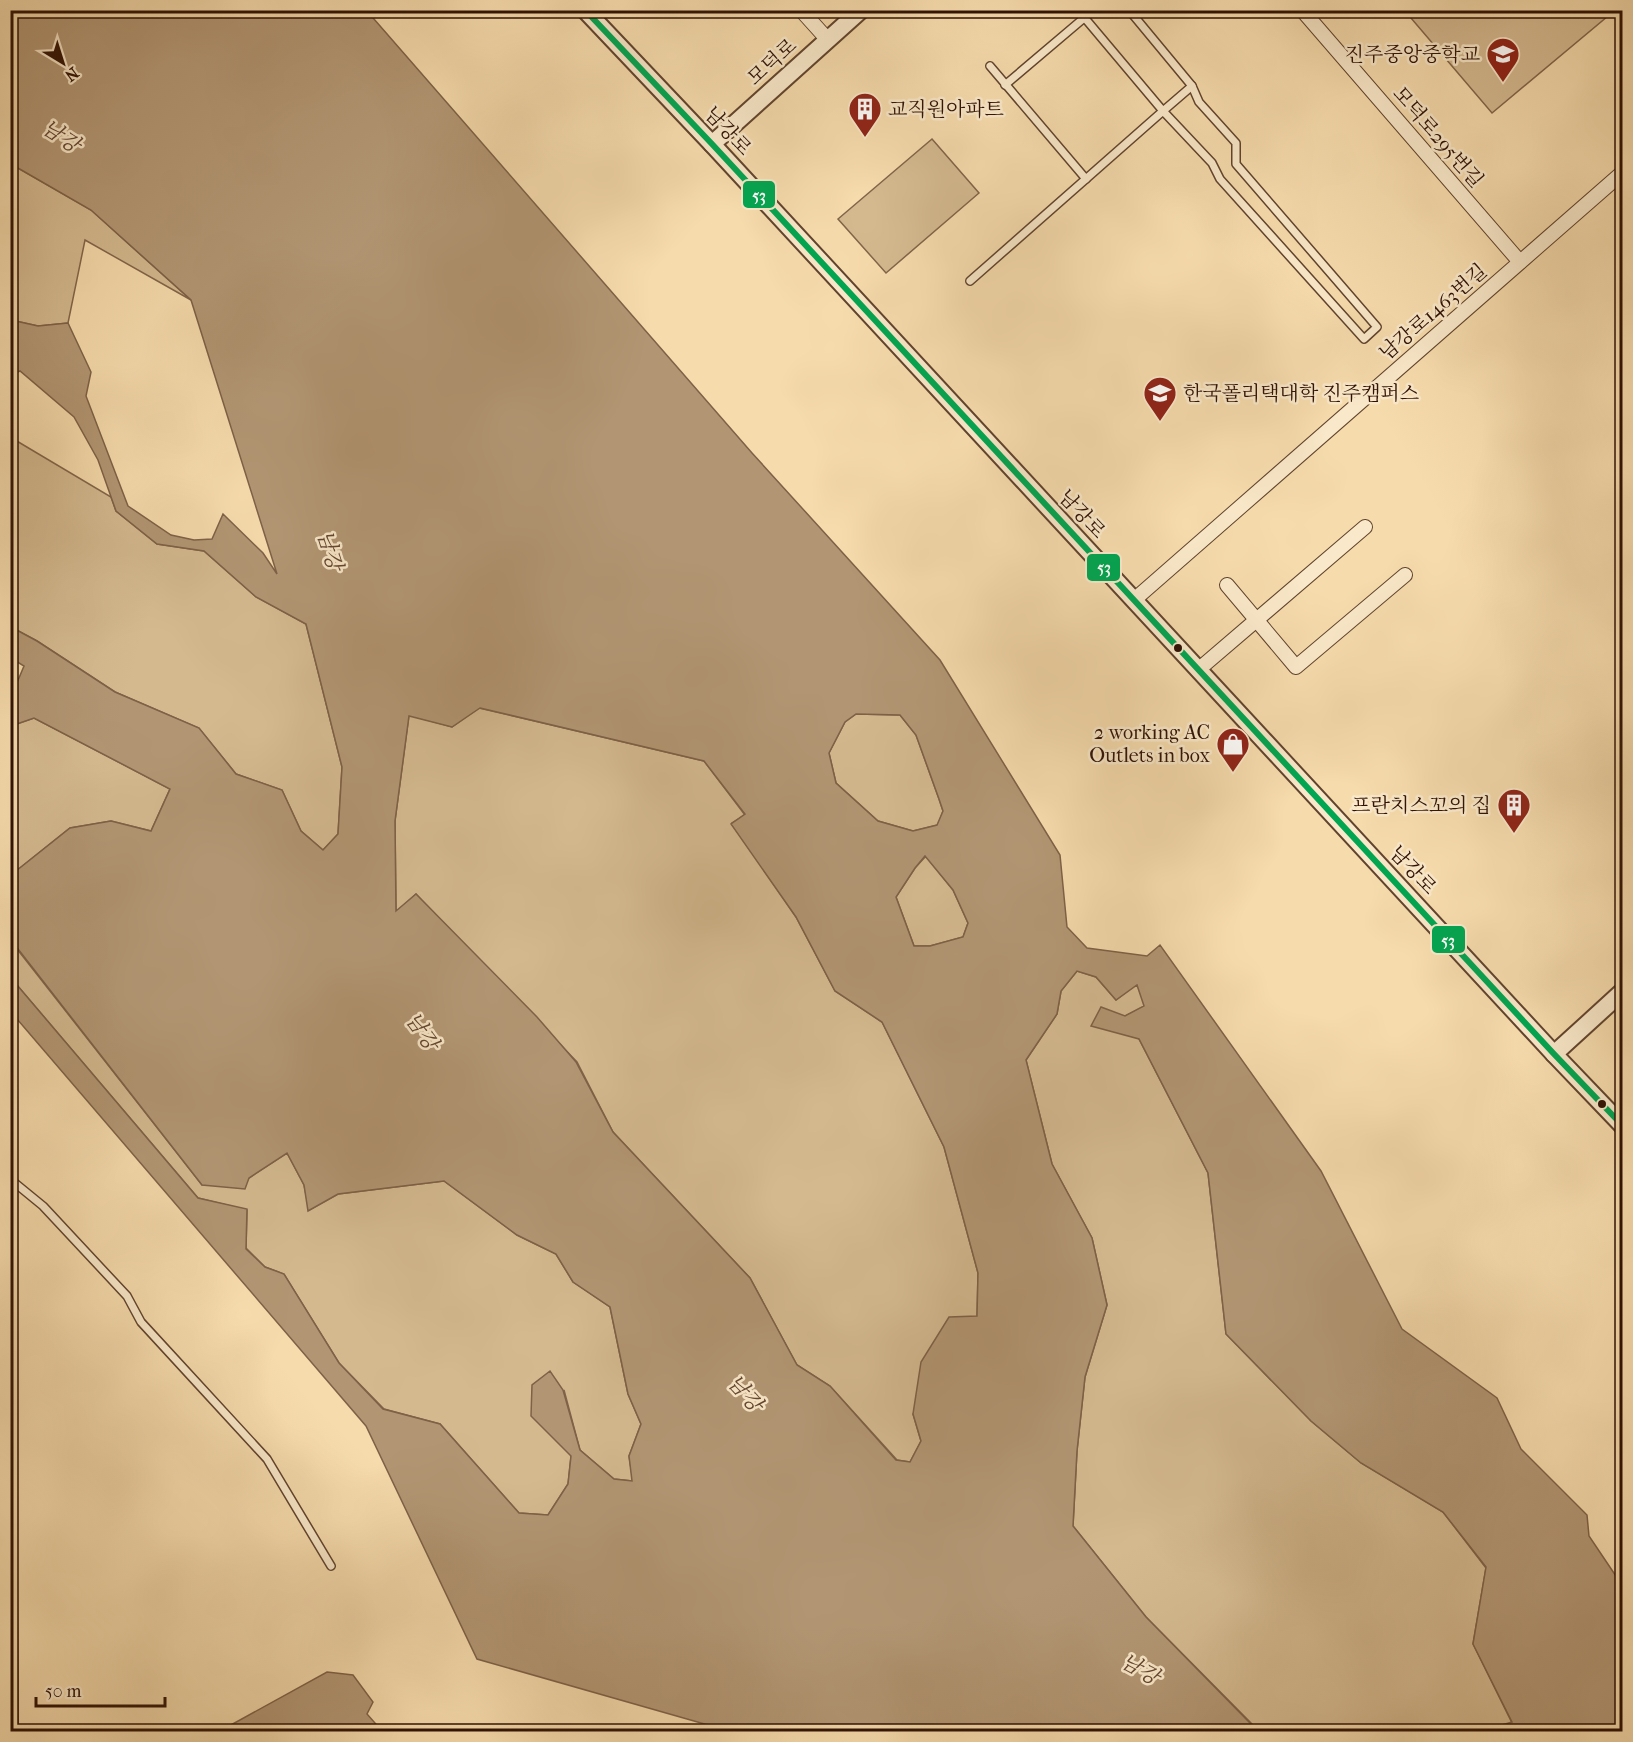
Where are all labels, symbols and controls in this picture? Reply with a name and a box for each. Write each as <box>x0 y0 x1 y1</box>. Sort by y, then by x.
north arrow <box>33 33 93 93</box>
street label: 모덕로 <box>743 34 801 90</box>
school or university icon: 진주중앙중학교 <box>1485 36 1521 83</box>
place label: 진주중앙중학교 <box>1345 43 1481 66</box>
text: N <box>61 63 83 86</box>
street label: 모덕로295번길 <box>1388 82 1488 192</box>
building icon: 교직원아파트 <box>847 91 883 138</box>
place label: 교직원아파트 <box>888 98 1004 121</box>
street label: 남강로 <box>700 102 756 160</box>
water label: 남강 <box>37 115 87 159</box>
line badge: 53 <box>742 180 776 209</box>
text: 53 <box>752 186 766 206</box>
street label: 남강로1463번길 <box>1375 259 1491 365</box>
school or university icon: 한국폴리택대학 진주캠퍼스 <box>1142 375 1178 422</box>
place label: 한국폴리택대학 진주캠퍼스 <box>1183 382 1419 405</box>
street label: 남강로 <box>1054 485 1110 543</box>
water label: 남강 <box>313 527 348 576</box>
line badge: 53 <box>1086 553 1121 582</box>
text: 53 <box>1097 558 1111 578</box>
unlabelled marker <box>1172 642 1184 654</box>
place label: 2 working AC Outlets in box <box>1089 721 1211 767</box>
shop icon: 2 working AC Outlets in box <box>1215 726 1251 773</box>
building icon: 프란치스꼬의 집 <box>1496 787 1532 834</box>
place label: 프란치스꼬의 집 <box>1351 794 1491 817</box>
street label: 남강로 <box>1385 841 1441 899</box>
line badge: 53 <box>1431 925 1466 954</box>
text: 53 <box>1441 931 1455 951</box>
water label: 남강 <box>401 1007 445 1057</box>
unlabelled marker <box>1596 1098 1608 1110</box>
water label: 남강 <box>723 1370 769 1418</box>
water label: 남강 <box>1116 1648 1166 1691</box>
scale bar <box>36 1670 165 1708</box>
text: 50 m <box>45 1681 82 1702</box>

